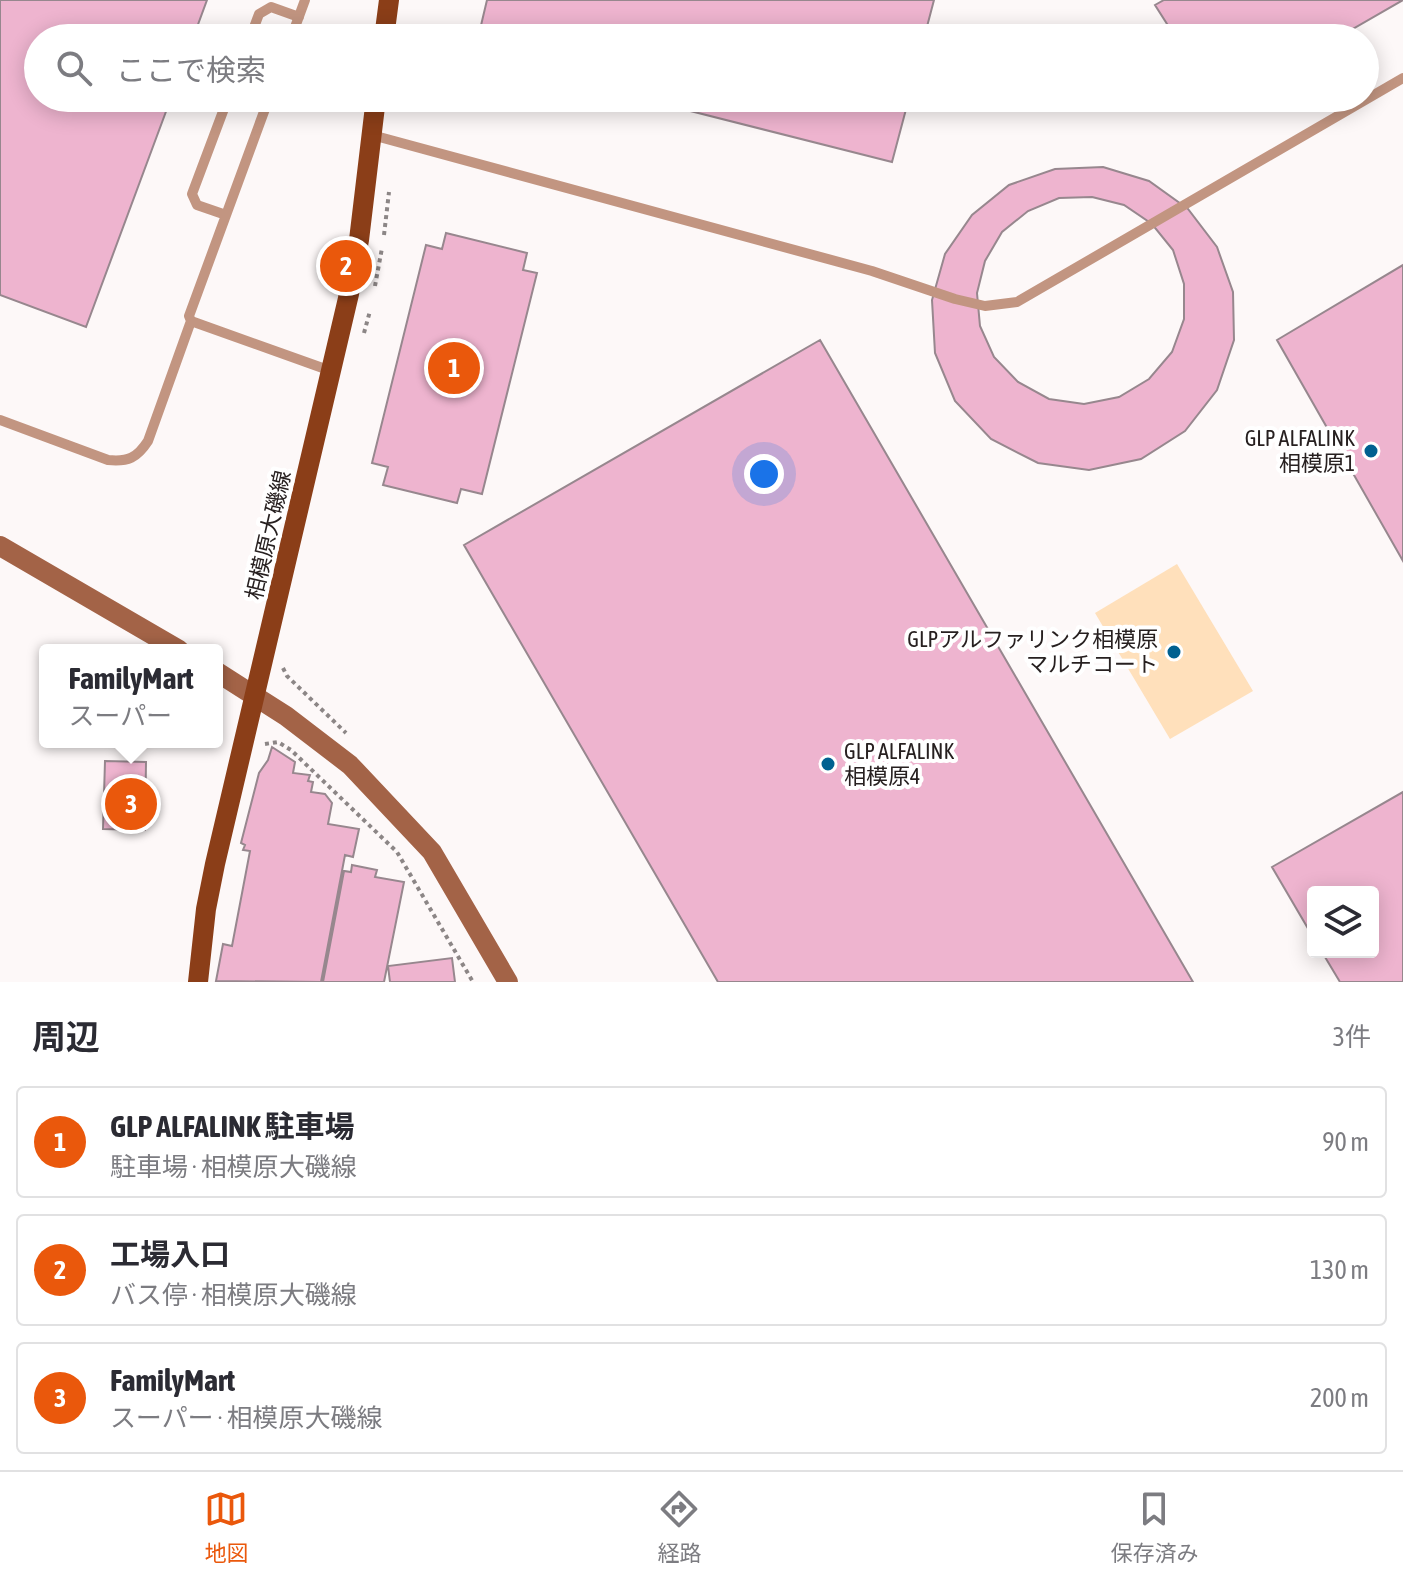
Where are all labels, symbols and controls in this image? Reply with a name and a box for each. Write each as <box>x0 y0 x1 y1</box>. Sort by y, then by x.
search box <box>24 24 1379 112</box>
icon: search <box>52 46 96 90</box>
text: ここで検索 <box>116 53 266 87</box>
pin: 2 <box>320 236 372 296</box>
pin: 1 <box>428 338 480 398</box>
place label: GLP ALFALINK 相模原1 <box>1245 425 1355 476</box>
marker: GLP ALFALINK 相模原1 <box>1362 442 1380 460</box>
your location <box>744 454 784 494</box>
street label: 相模原大磯線 <box>240 468 296 602</box>
place label: GLPアルファリンク相模原 マルチコート <box>907 626 1158 677</box>
marker: GLPアルファリンク相模原 マルチコート <box>1165 643 1183 661</box>
popup <box>39 644 223 748</box>
text: FamilyMart <box>68 661 194 695</box>
text: スーパー <box>68 701 172 731</box>
place label: GLP ALFALINK 相模原4 <box>844 738 955 789</box>
marker: GLP ALFALINK 相模原4 <box>819 755 837 773</box>
pin: 3 <box>105 774 157 834</box>
map controls <box>1307 886 1379 958</box>
button: layers <box>1307 886 1379 958</box>
text: 周辺 <box>32 1017 100 1056</box>
text: 3件 <box>1333 1022 1371 1052</box>
text: GLP ALFALINK 駐車場 <box>110 1109 355 1143</box>
text: 1 <box>54 1127 66 1157</box>
text: 90 m <box>1322 1127 1369 1157</box>
text: 駐車場 · 相模原大磯線 <box>110 1152 357 1182</box>
text: 工場入口 <box>110 1237 230 1271</box>
text: 2 <box>54 1255 66 1285</box>
text: 130 m <box>1310 1255 1369 1285</box>
text: バス停 · 相模原大磯線 <box>110 1280 357 1310</box>
text: FamilyMart <box>110 1363 235 1397</box>
text: 3 <box>54 1383 66 1413</box>
text: 200 m <box>1310 1383 1369 1413</box>
text: スーパー · 相模原大磯線 <box>110 1403 382 1433</box>
tab: 地図 <box>204 1487 249 1567</box>
tab: 経路 <box>657 1487 702 1567</box>
tab: 保存済み <box>1110 1487 1199 1567</box>

